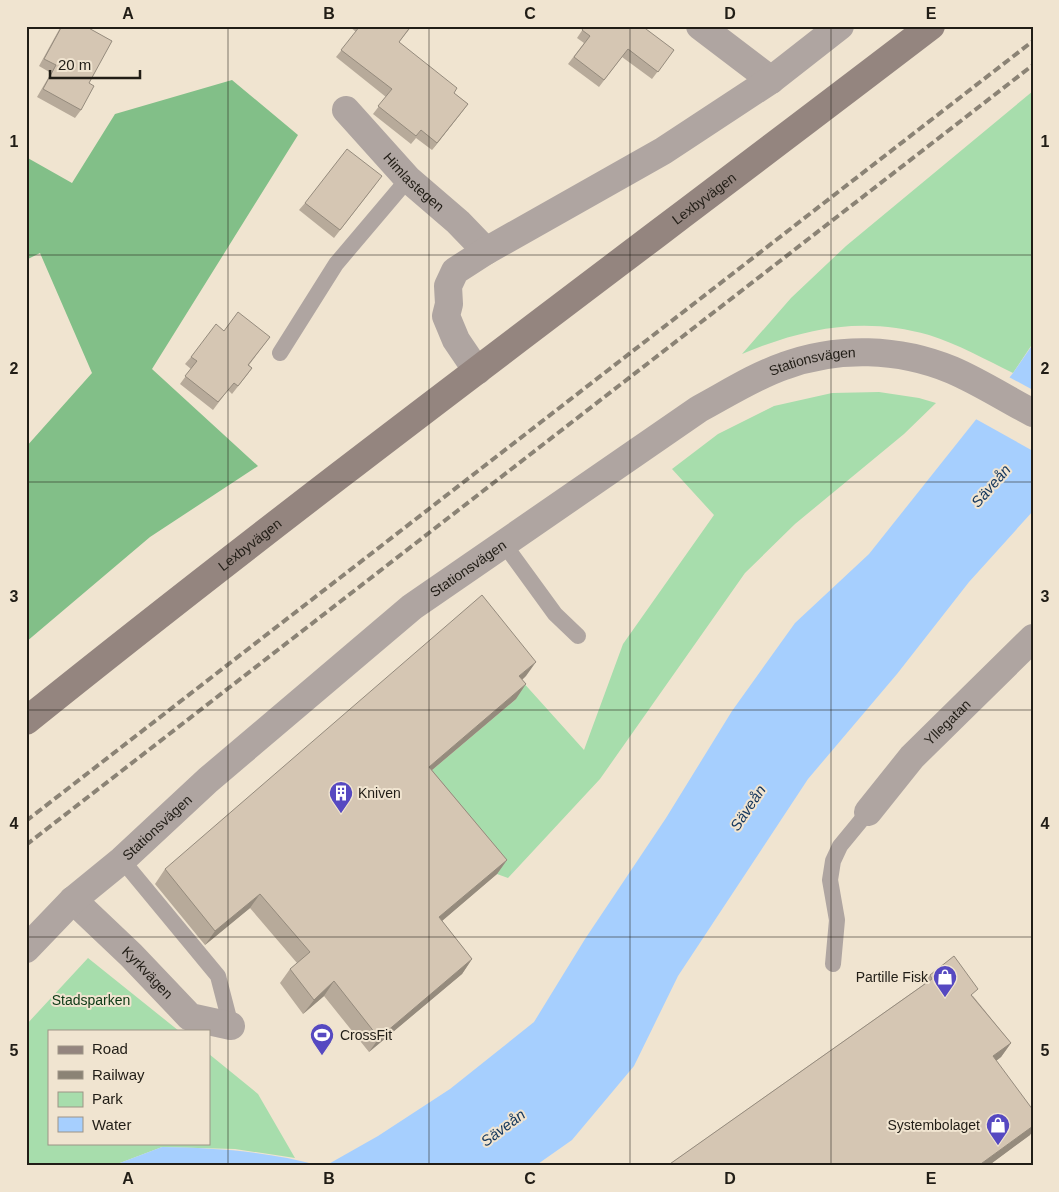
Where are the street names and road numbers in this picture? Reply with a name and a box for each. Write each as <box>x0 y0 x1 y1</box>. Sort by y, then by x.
street label: Himlastegen <box>380 149 447 215</box>
street label: Lexbyvägen <box>669 169 739 228</box>
street label: Stationsvägen <box>767 344 856 379</box>
street label: Lexbyvägen <box>215 515 285 574</box>
street label: Stationsvägen <box>427 537 509 600</box>
street label: Yllegatan <box>921 696 974 748</box>
street label: Stationsvägen <box>119 791 195 864</box>
street label: Kyrkvägen <box>119 943 176 1002</box>

